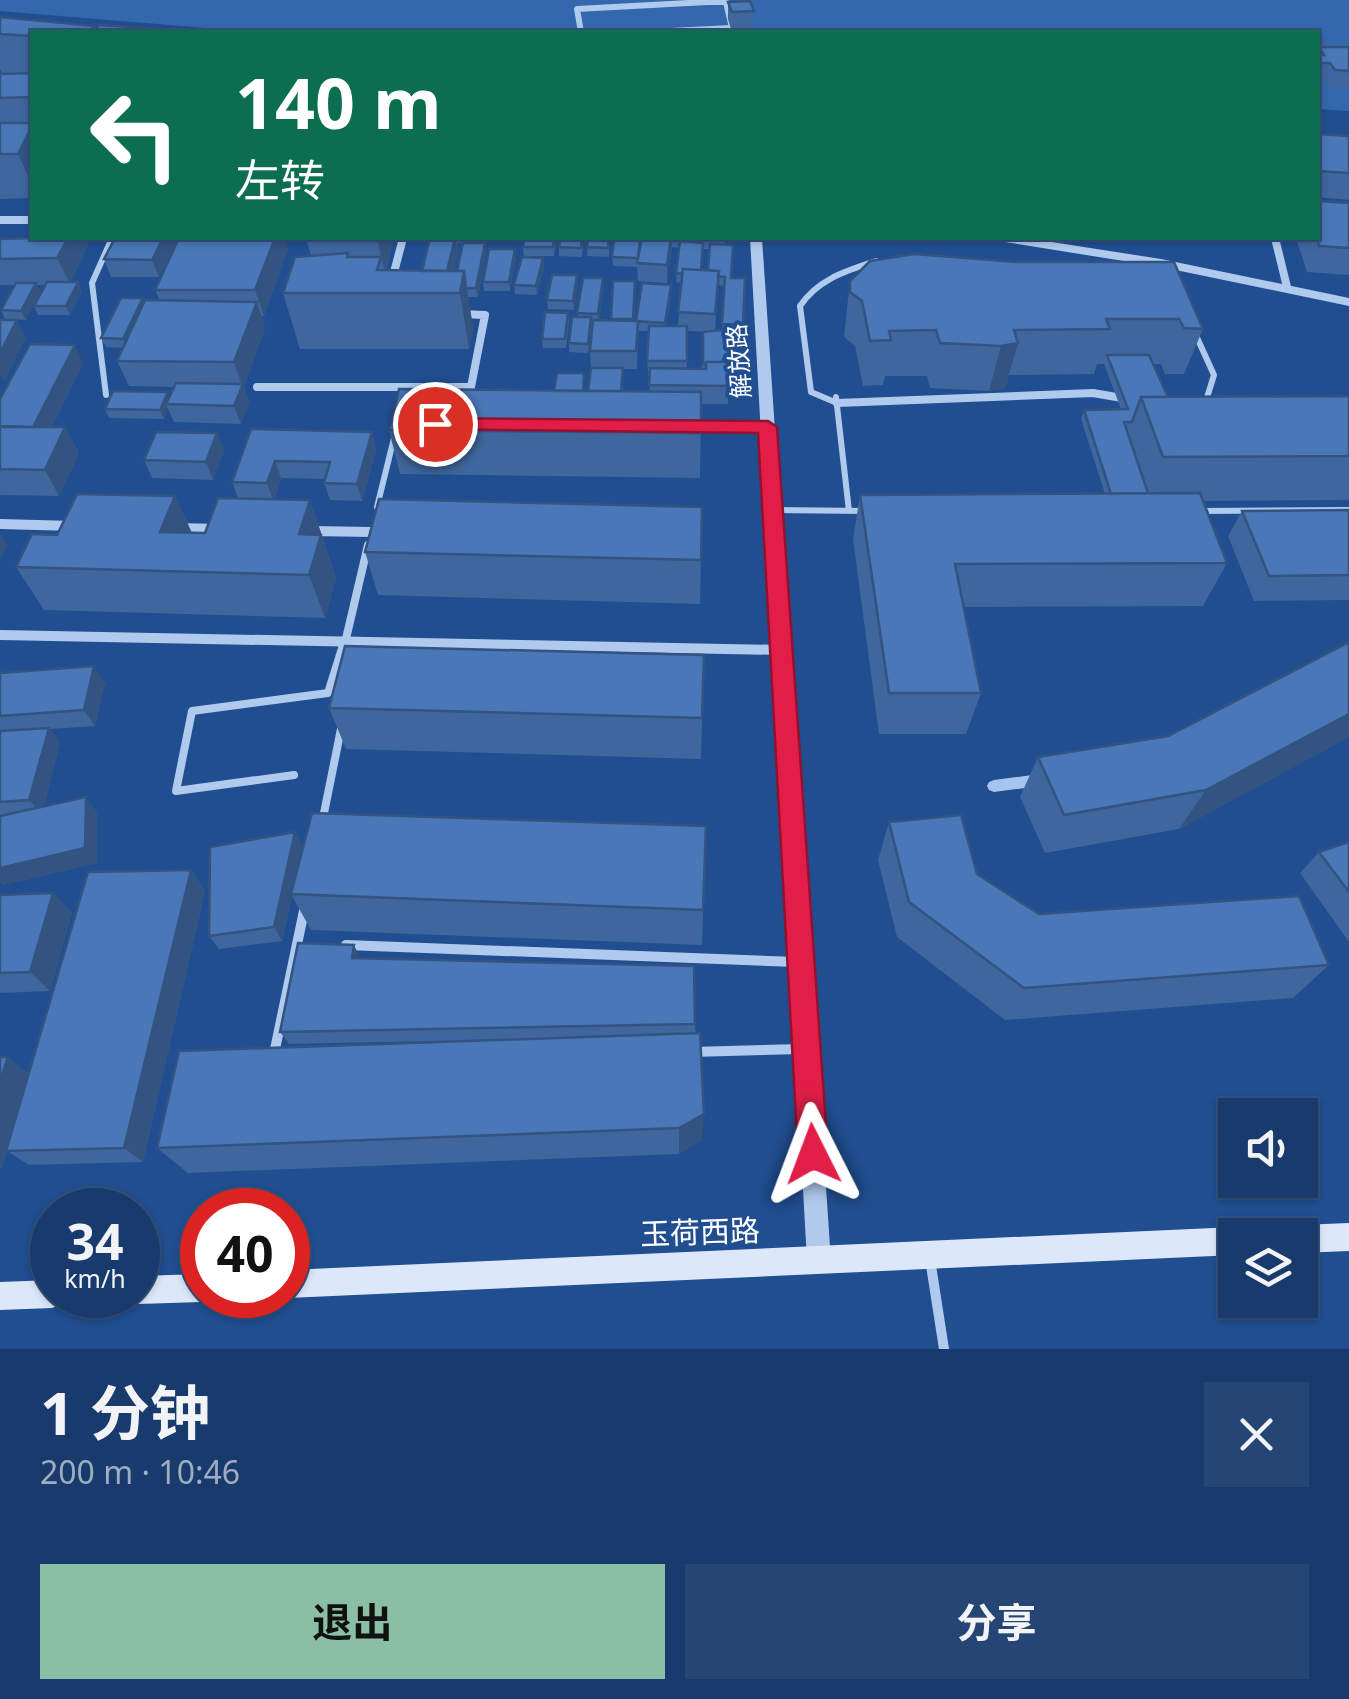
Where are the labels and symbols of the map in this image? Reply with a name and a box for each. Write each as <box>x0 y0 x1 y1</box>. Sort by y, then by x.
street label: 解放路 <box>718 322 758 400</box>
pin <box>393 382 478 467</box>
position arrow <box>761 1102 865 1206</box>
speed limit sign: 40 <box>180 1188 310 1318</box>
street label: 玉荷西路 <box>639 1209 761 1254</box>

